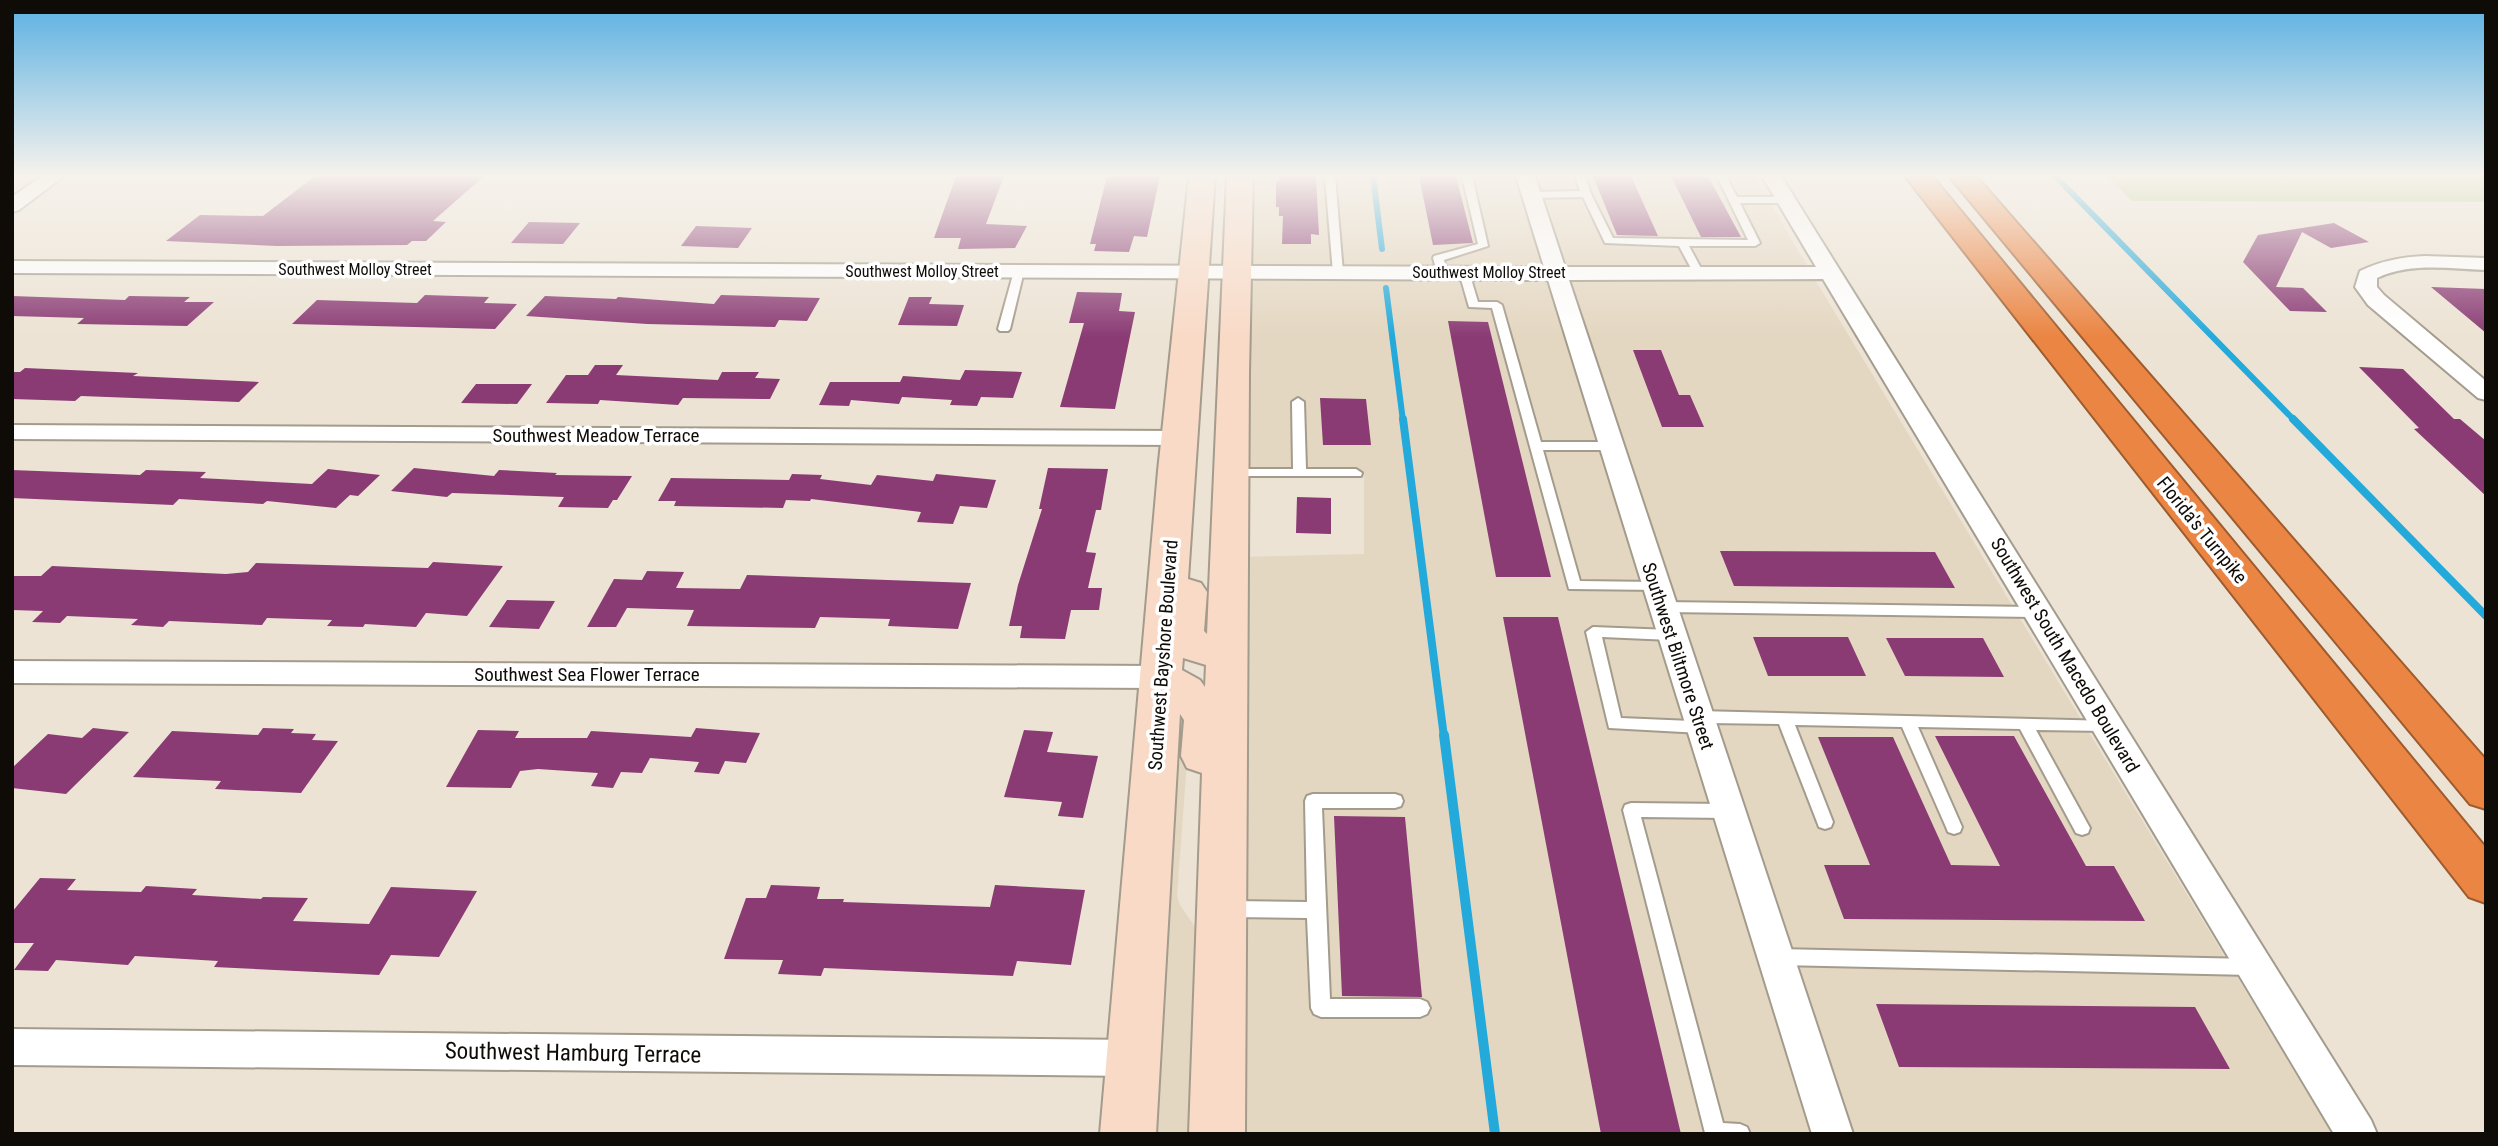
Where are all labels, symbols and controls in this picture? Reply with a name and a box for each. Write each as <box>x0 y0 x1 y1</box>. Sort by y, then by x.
street label: Southwest Molloy Street <box>278 260 432 279</box>
street label: Southwest Molloy Street <box>845 262 999 281</box>
street label: Southwest Molloy Street <box>1412 263 1566 282</box>
street label: Southwest Meadow Terrace <box>493 424 699 447</box>
street label: Florida's Turnpike <box>2152 472 2252 588</box>
street label: Southwest South Macedo Boulevard <box>1986 533 2144 777</box>
street label: Southwest Bayshore Boulevard <box>1143 539 1183 771</box>
street label: Southwest Biltmore Street <box>1637 560 1719 752</box>
street label: Southwest Sea Flower Terrace <box>474 663 700 686</box>
street label: Southwest Hamburg Terrace <box>445 1037 701 1069</box>

